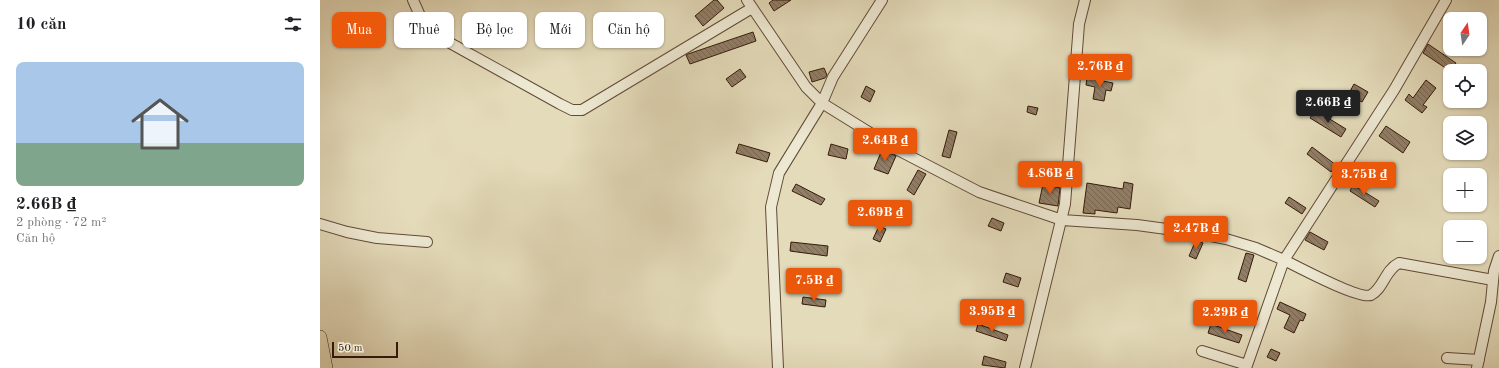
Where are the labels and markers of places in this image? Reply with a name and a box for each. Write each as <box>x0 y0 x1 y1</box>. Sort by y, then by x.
pin: 2.76B ₫ <box>1063 54 1137 88</box>
pin: 2.66B ₫ <box>1291 90 1365 124</box>
pin: 2.64B ₫ <box>848 128 922 162</box>
pin: 4.86B ₫ <box>1013 161 1087 195</box>
pin: 3.75B ₫ <box>1327 162 1401 196</box>
pin: 2.69B ₫ <box>843 200 917 234</box>
pin: 2.47B ₫ <box>1159 216 1233 250</box>
pin: 7.5B ₫ <box>781 268 847 302</box>
pin: 3.95B ₫ <box>955 299 1029 333</box>
pin: 2.29B ₫ <box>1188 300 1262 334</box>

